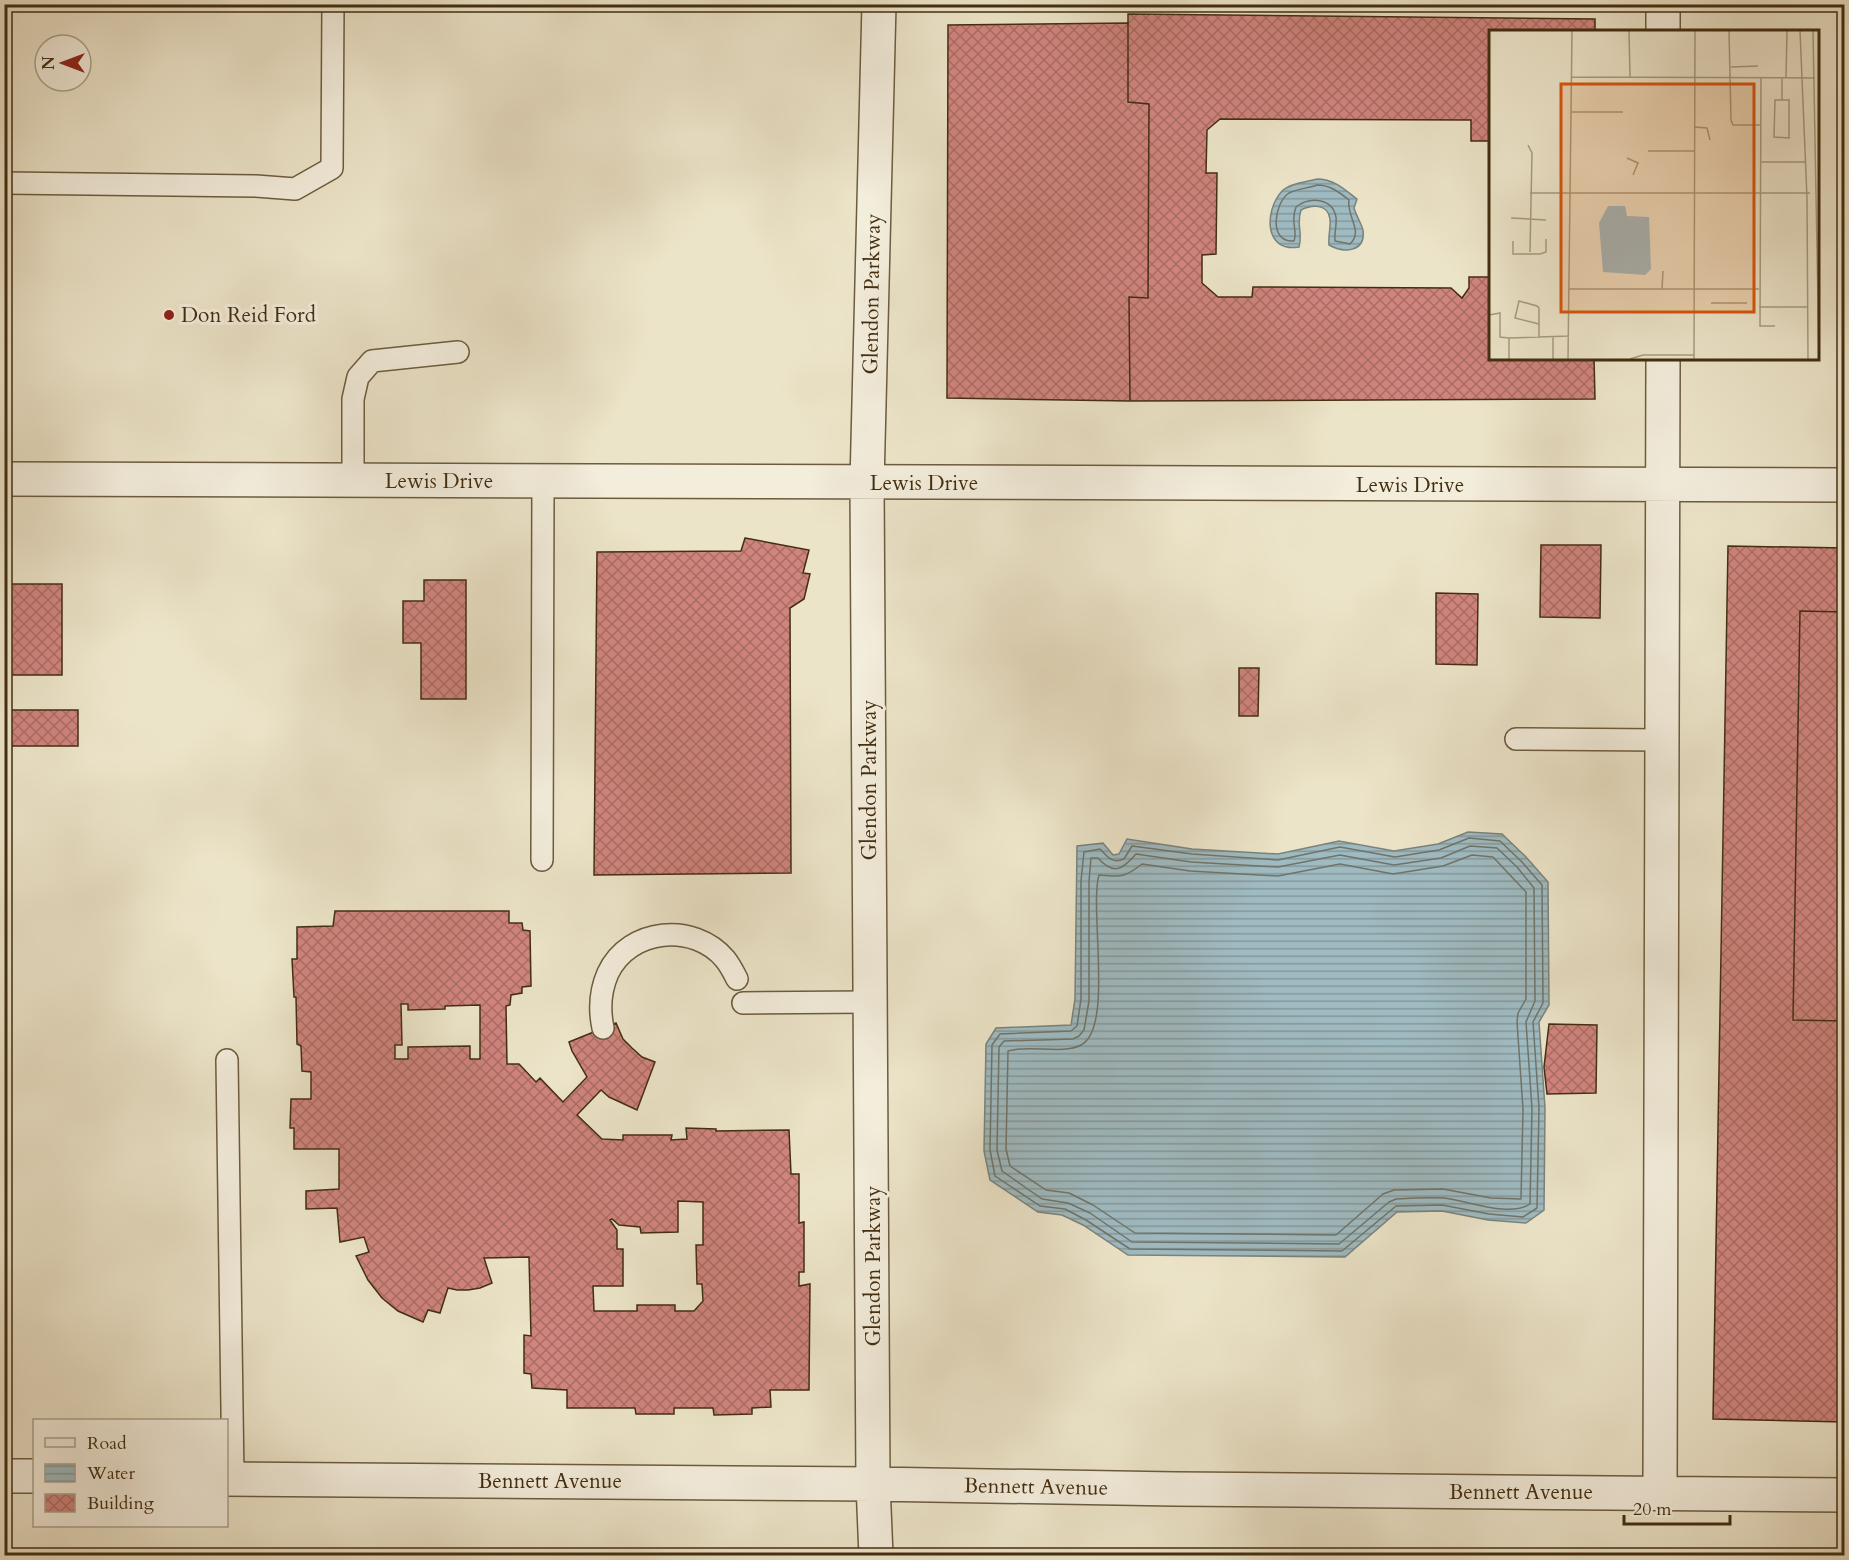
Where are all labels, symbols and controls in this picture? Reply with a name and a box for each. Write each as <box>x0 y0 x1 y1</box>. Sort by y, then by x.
inset map <box>1489 30 1819 360</box>
north arrow <box>33 33 93 93</box>
text: N <box>38 56 60 70</box>
street label: Glendon Parkway <box>856 213 888 375</box>
place label: Don Reid Ford <box>181 301 316 330</box>
marker: Don Reid Ford <box>162 308 176 322</box>
street label: Lewis Drive <box>385 467 493 496</box>
street label: Lewis Drive <box>870 469 978 498</box>
street label: Lewis Drive <box>1356 471 1464 500</box>
street label: Glendon Parkway <box>855 700 884 860</box>
street label: Glendon Parkway <box>859 1186 888 1346</box>
legend <box>33 1419 228 1527</box>
text: Road <box>87 1431 127 1456</box>
text: Water <box>86 1461 136 1486</box>
street label: Bennett Avenue <box>478 1467 622 1496</box>
street label: Bennett Avenue <box>964 1471 1108 1503</box>
street label: Bennett Avenue <box>1449 1478 1593 1507</box>
scale bar <box>1624 1488 1730 1526</box>
text: Building <box>87 1491 155 1516</box>
text: 20 m <box>1633 1497 1672 1522</box>

